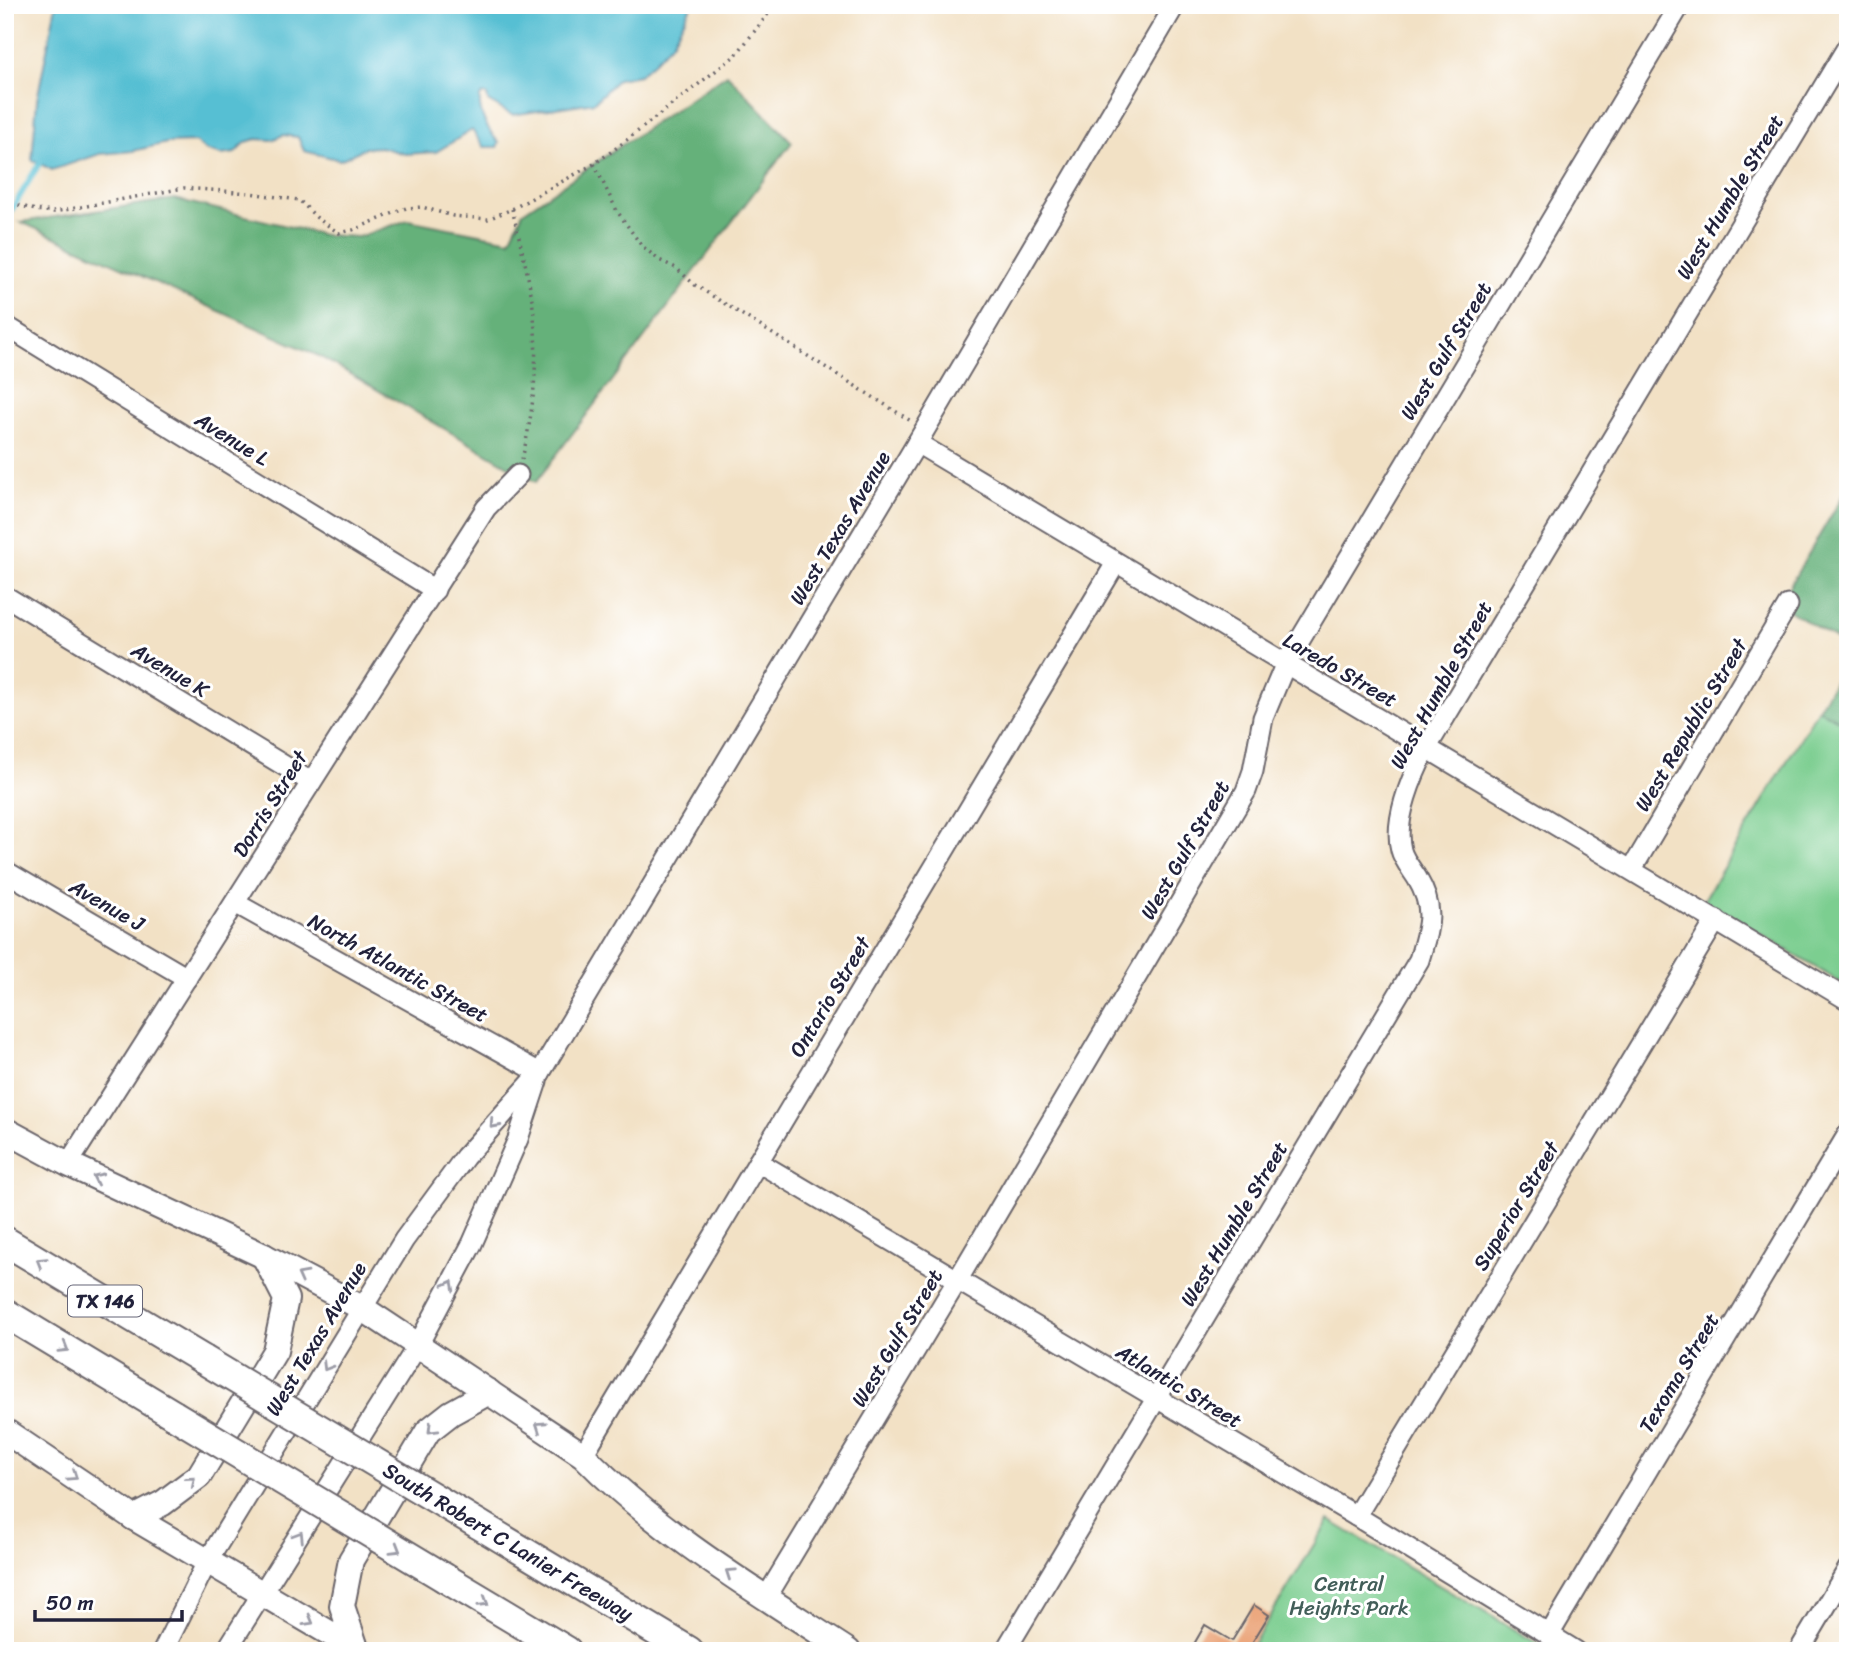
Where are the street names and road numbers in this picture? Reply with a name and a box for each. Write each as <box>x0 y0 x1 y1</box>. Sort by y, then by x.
street label: West Humble Street <box>1665 107 1795 287</box>
street label: West Gulf Street <box>1390 274 1502 428</box>
street label: Avenue L <box>186 401 277 477</box>
street label: West Texas Avenue <box>779 443 901 613</box>
street label: West Humble Street <box>1379 594 1503 776</box>
street label: Laredo Street <box>1275 622 1405 718</box>
street label: West Republic Street <box>1624 630 1759 819</box>
street label: Avenue K <box>123 631 217 709</box>
street label: Dorris Street <box>222 741 319 865</box>
street label: West Gulf Street <box>1130 773 1240 927</box>
street label: Avenue J <box>61 867 153 943</box>
street label: North Atlantic Street <box>301 903 495 1033</box>
street label: Ontario Street <box>779 928 882 1065</box>
street label: Superior Street <box>1462 1132 1571 1278</box>
street label: West Humble Street <box>1169 1134 1299 1314</box>
street label: West Texas Avenue <box>255 1254 377 1424</box>
street label: West Gulf Street <box>841 1261 953 1415</box>
road number: TX 146 <box>68 1286 142 1316</box>
street label: Texoma Street <box>1628 1305 1730 1441</box>
street label: Atlantic Street <box>1107 1333 1250 1439</box>
street label: South Robert C Lanier Freeway <box>375 1452 641 1632</box>

